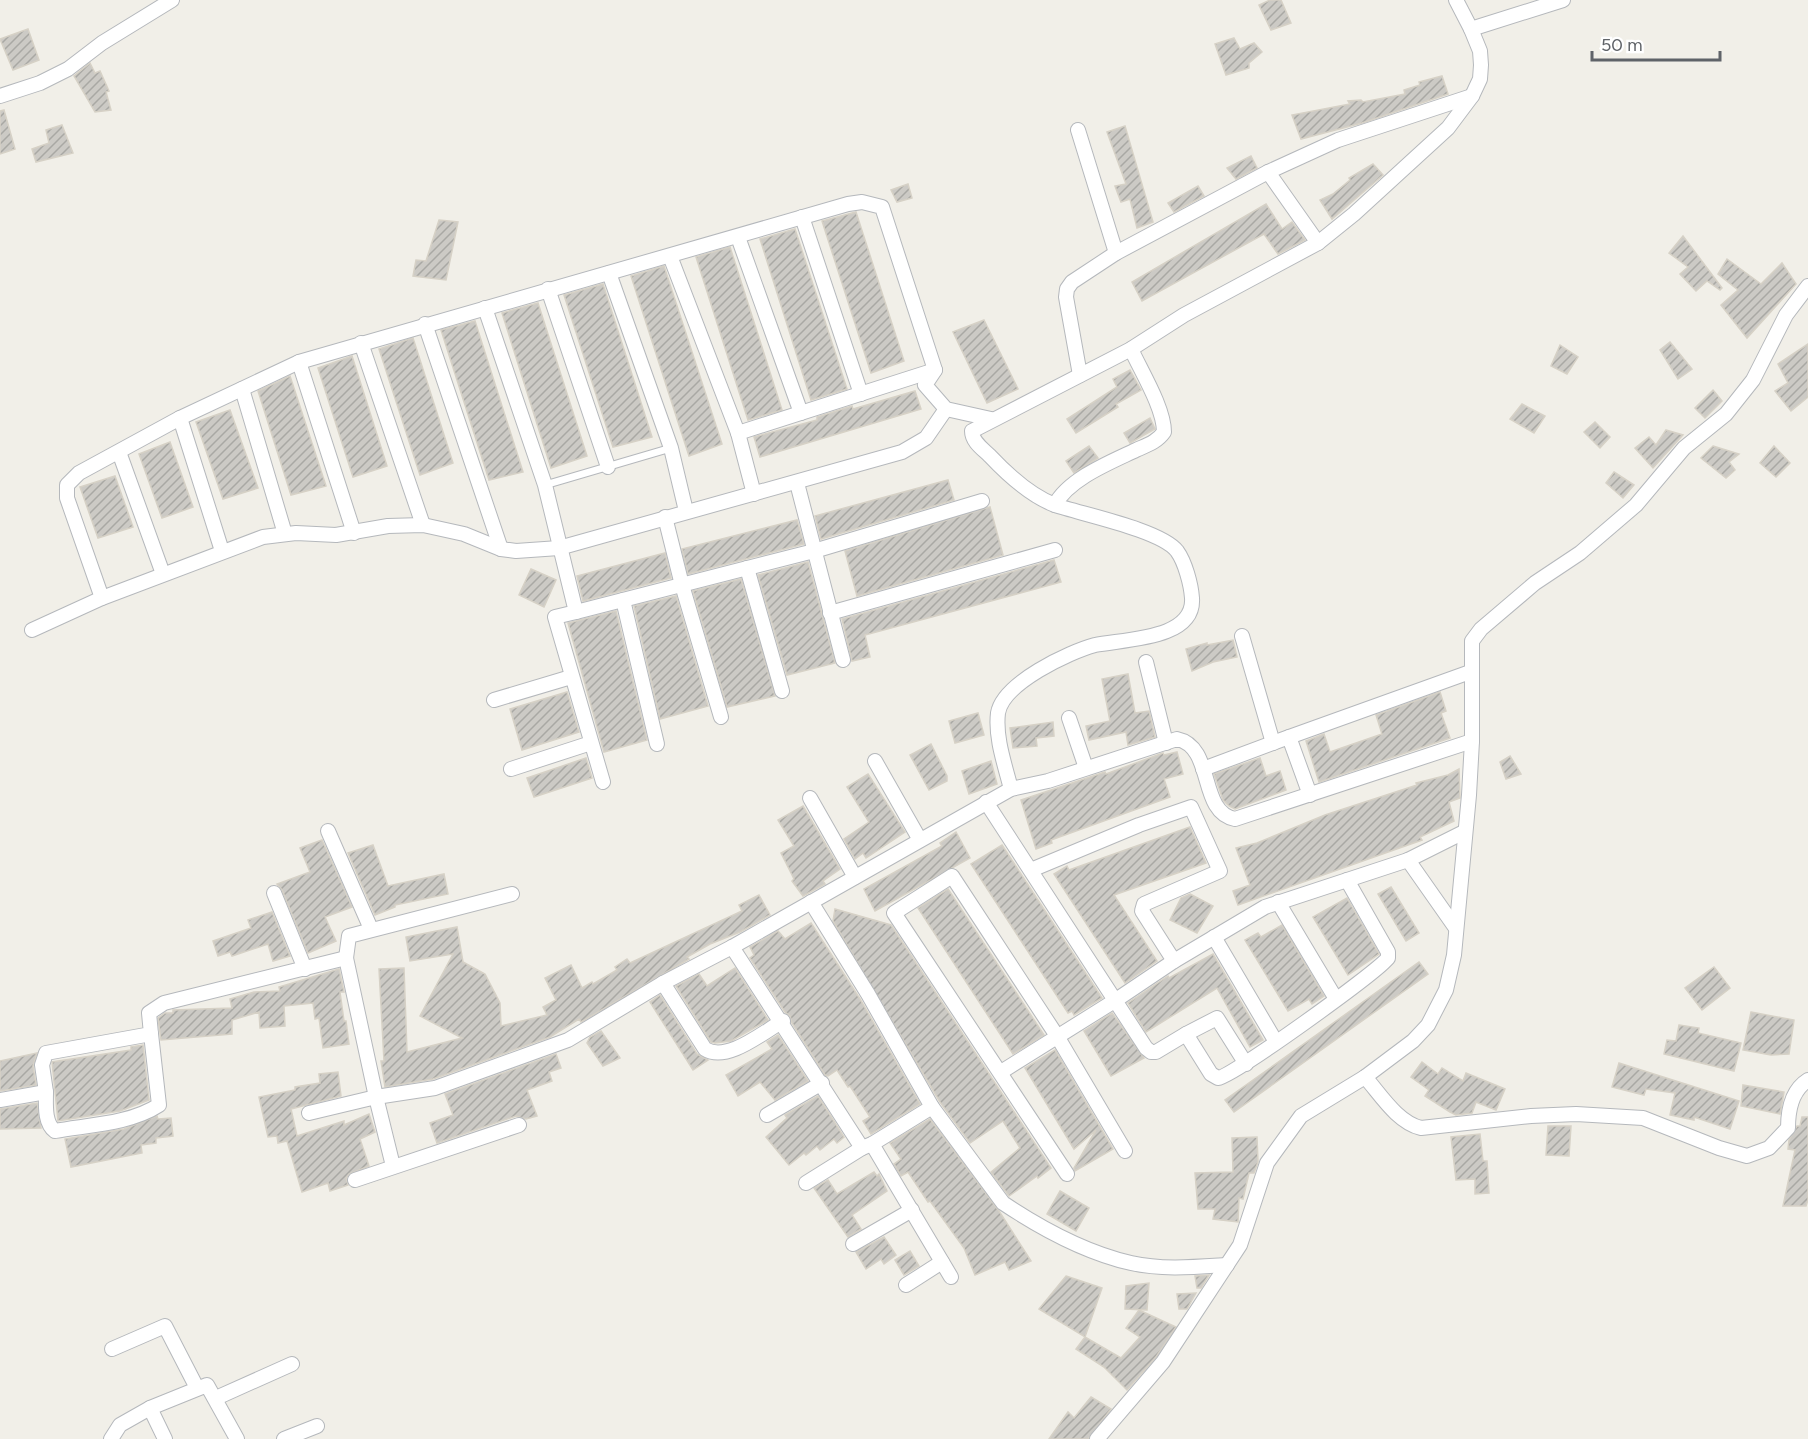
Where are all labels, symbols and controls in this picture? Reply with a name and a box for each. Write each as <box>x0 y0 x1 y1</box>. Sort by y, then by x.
scale bar <box>1592 24 1720 62</box>
text: 50 m <box>1601 34 1643 56</box>

